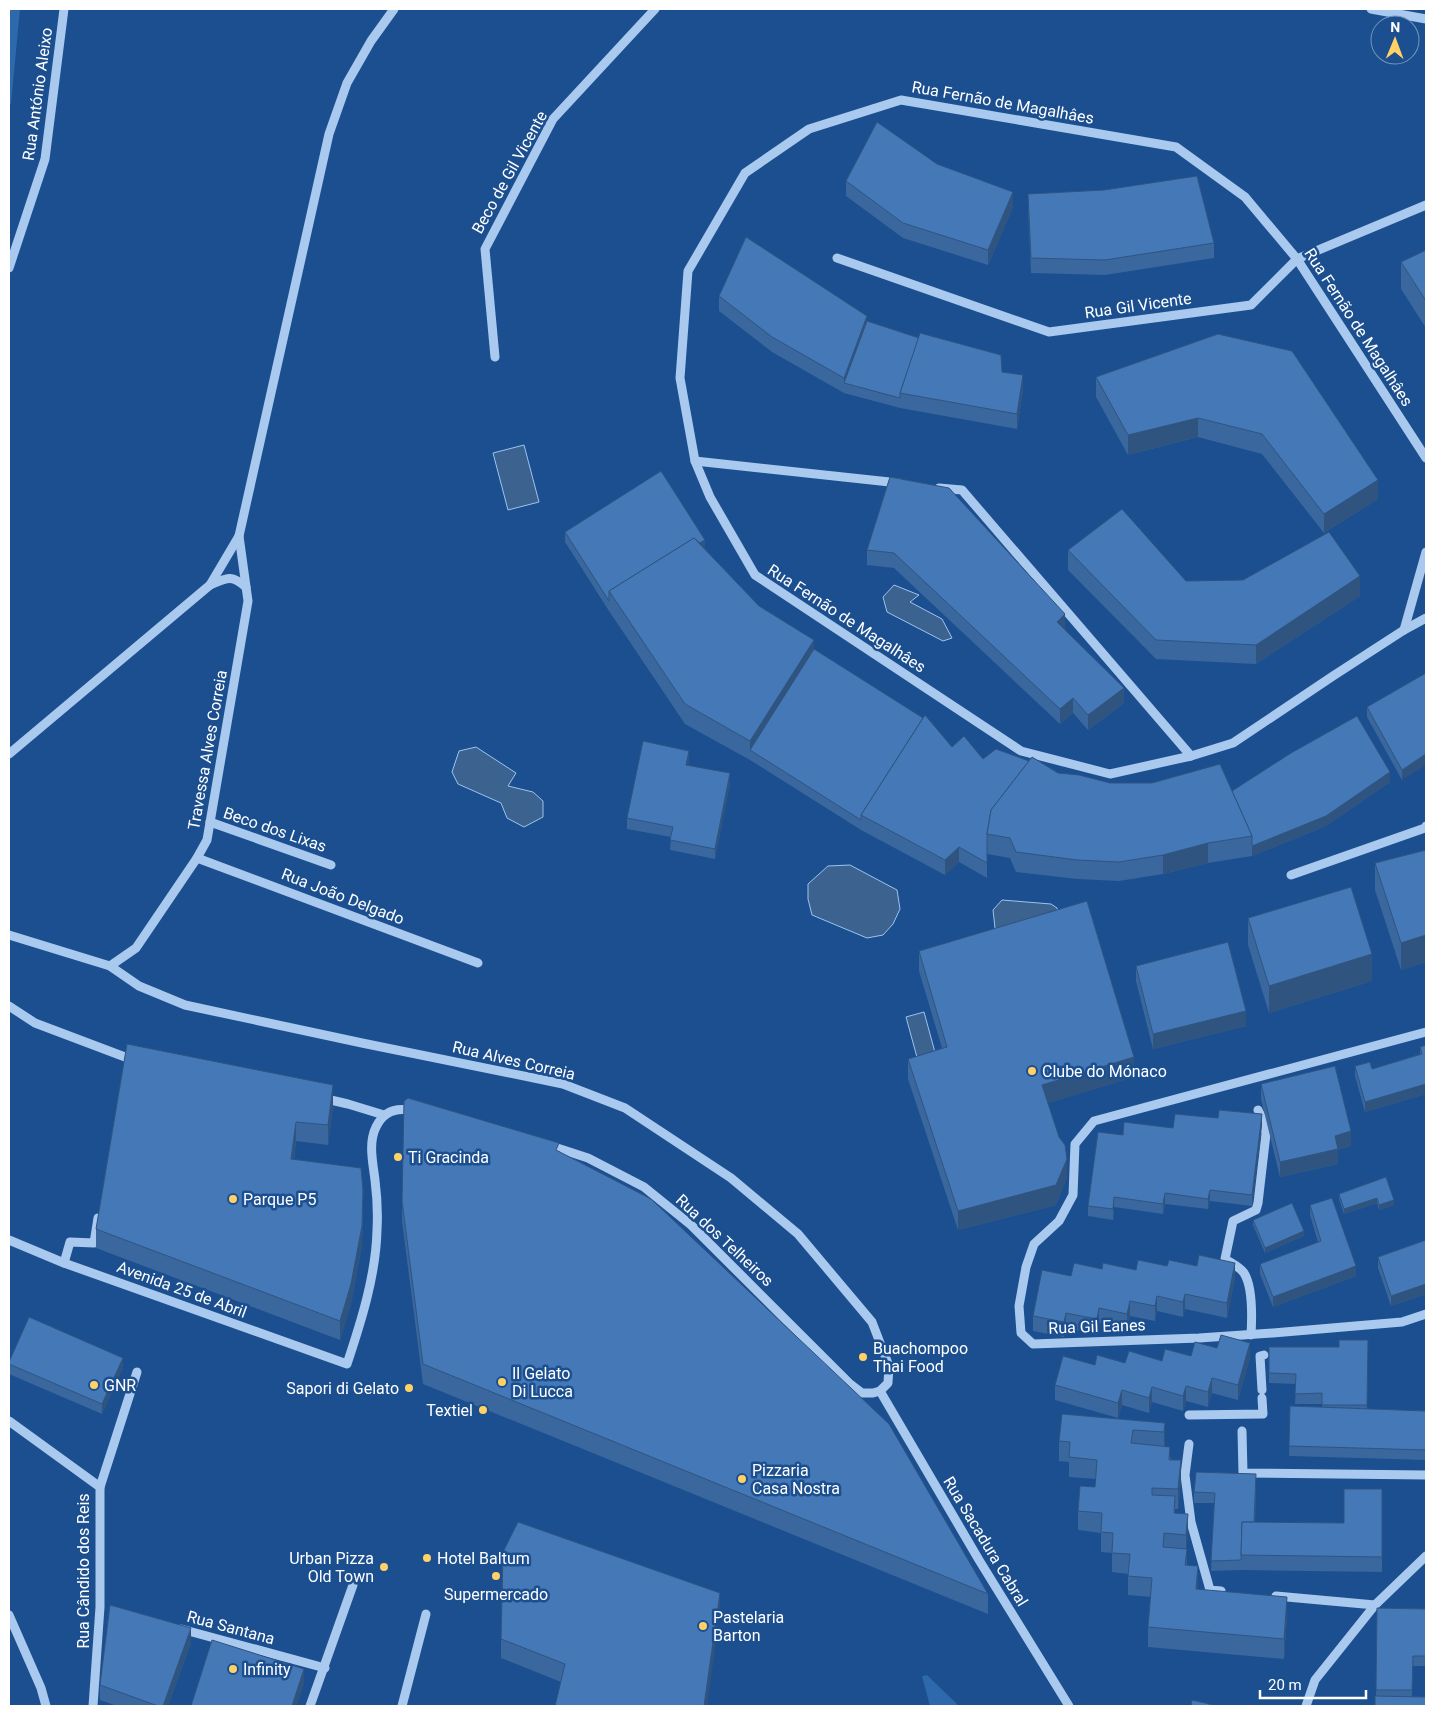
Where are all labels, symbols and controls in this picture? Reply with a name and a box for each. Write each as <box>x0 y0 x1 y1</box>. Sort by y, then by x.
north arrow <box>1370 15 1420 65</box>
text: N <box>1390 19 1400 35</box>
street label: Rua António Aleixo <box>19 26 56 162</box>
street label: Rua Fernão de Magalhâes <box>910 77 1095 128</box>
street label: Beco de Gil Vicente <box>468 107 551 237</box>
street label: Rua Fernão de Magalhâes <box>1300 245 1417 410</box>
street label: Rua Gil Vicente <box>1084 289 1193 322</box>
street label: Rua Fernão de Magalhâes <box>764 560 929 677</box>
street label: Travessa Alves Correia <box>184 669 231 831</box>
street label: Beco dos Lixas <box>221 803 329 856</box>
street label: Rua João Delgado <box>279 864 407 929</box>
street label: Rua Alves Correia <box>451 1037 577 1084</box>
place label: Clube do Mónaco <box>1042 1062 1167 1081</box>
marker: Clube do Mónaco <box>1026 1065 1038 1077</box>
place label: Ti Gracinda <box>408 1148 489 1167</box>
marker: Ti Gracinda <box>392 1151 404 1163</box>
place label: Parque P5 <box>243 1190 316 1209</box>
street label: Rua dos Telheiros <box>672 1190 777 1290</box>
marker: Parque P5 <box>227 1193 239 1205</box>
street label: Avenida 25 de Abril <box>114 1257 249 1322</box>
street label: Rua Gil Eanes <box>1048 1315 1146 1338</box>
place label: Buachompoo Thai Food <box>873 1339 968 1376</box>
marker: Buachompoo Thai Food <box>857 1351 869 1363</box>
place label: Il Gelato Di Lucca <box>512 1364 573 1401</box>
place label: GNR <box>104 1376 136 1395</box>
marker: Il Gelato Di Lucca <box>496 1376 508 1388</box>
marker: GNR <box>88 1379 100 1391</box>
place label: Sapori di Gelato <box>286 1379 399 1398</box>
marker: Sapori di Gelato <box>403 1382 415 1394</box>
place label: Textiel <box>426 1401 473 1420</box>
marker: Textiel <box>477 1404 489 1416</box>
place label: Pizzaria Casa Nostra <box>752 1461 840 1498</box>
marker: Pizzaria Casa Nostra <box>736 1473 748 1485</box>
street label: Rua Sacadura Cabral <box>939 1473 1032 1610</box>
street label: Rua Cândido dos Reis <box>74 1493 93 1649</box>
place label: Urban Pizza Old Town <box>289 1549 374 1586</box>
place label: Hotel Baltum <box>437 1549 530 1568</box>
marker: Hotel Baltum <box>421 1552 433 1564</box>
marker: Urban Pizza Old Town <box>378 1561 390 1573</box>
marker: Supermercado <box>490 1570 502 1582</box>
place label: Supermercado <box>444 1585 548 1604</box>
street label: Rua Santana <box>185 1607 277 1648</box>
place label: Pastelaria Barton <box>713 1608 784 1645</box>
marker: Pastelaria Barton <box>697 1620 709 1632</box>
place label: Infinity <box>243 1660 291 1679</box>
marker: Infinity <box>227 1663 239 1675</box>
scale bar <box>1260 1668 1366 1700</box>
text: 20 m <box>1268 1676 1302 1694</box>

